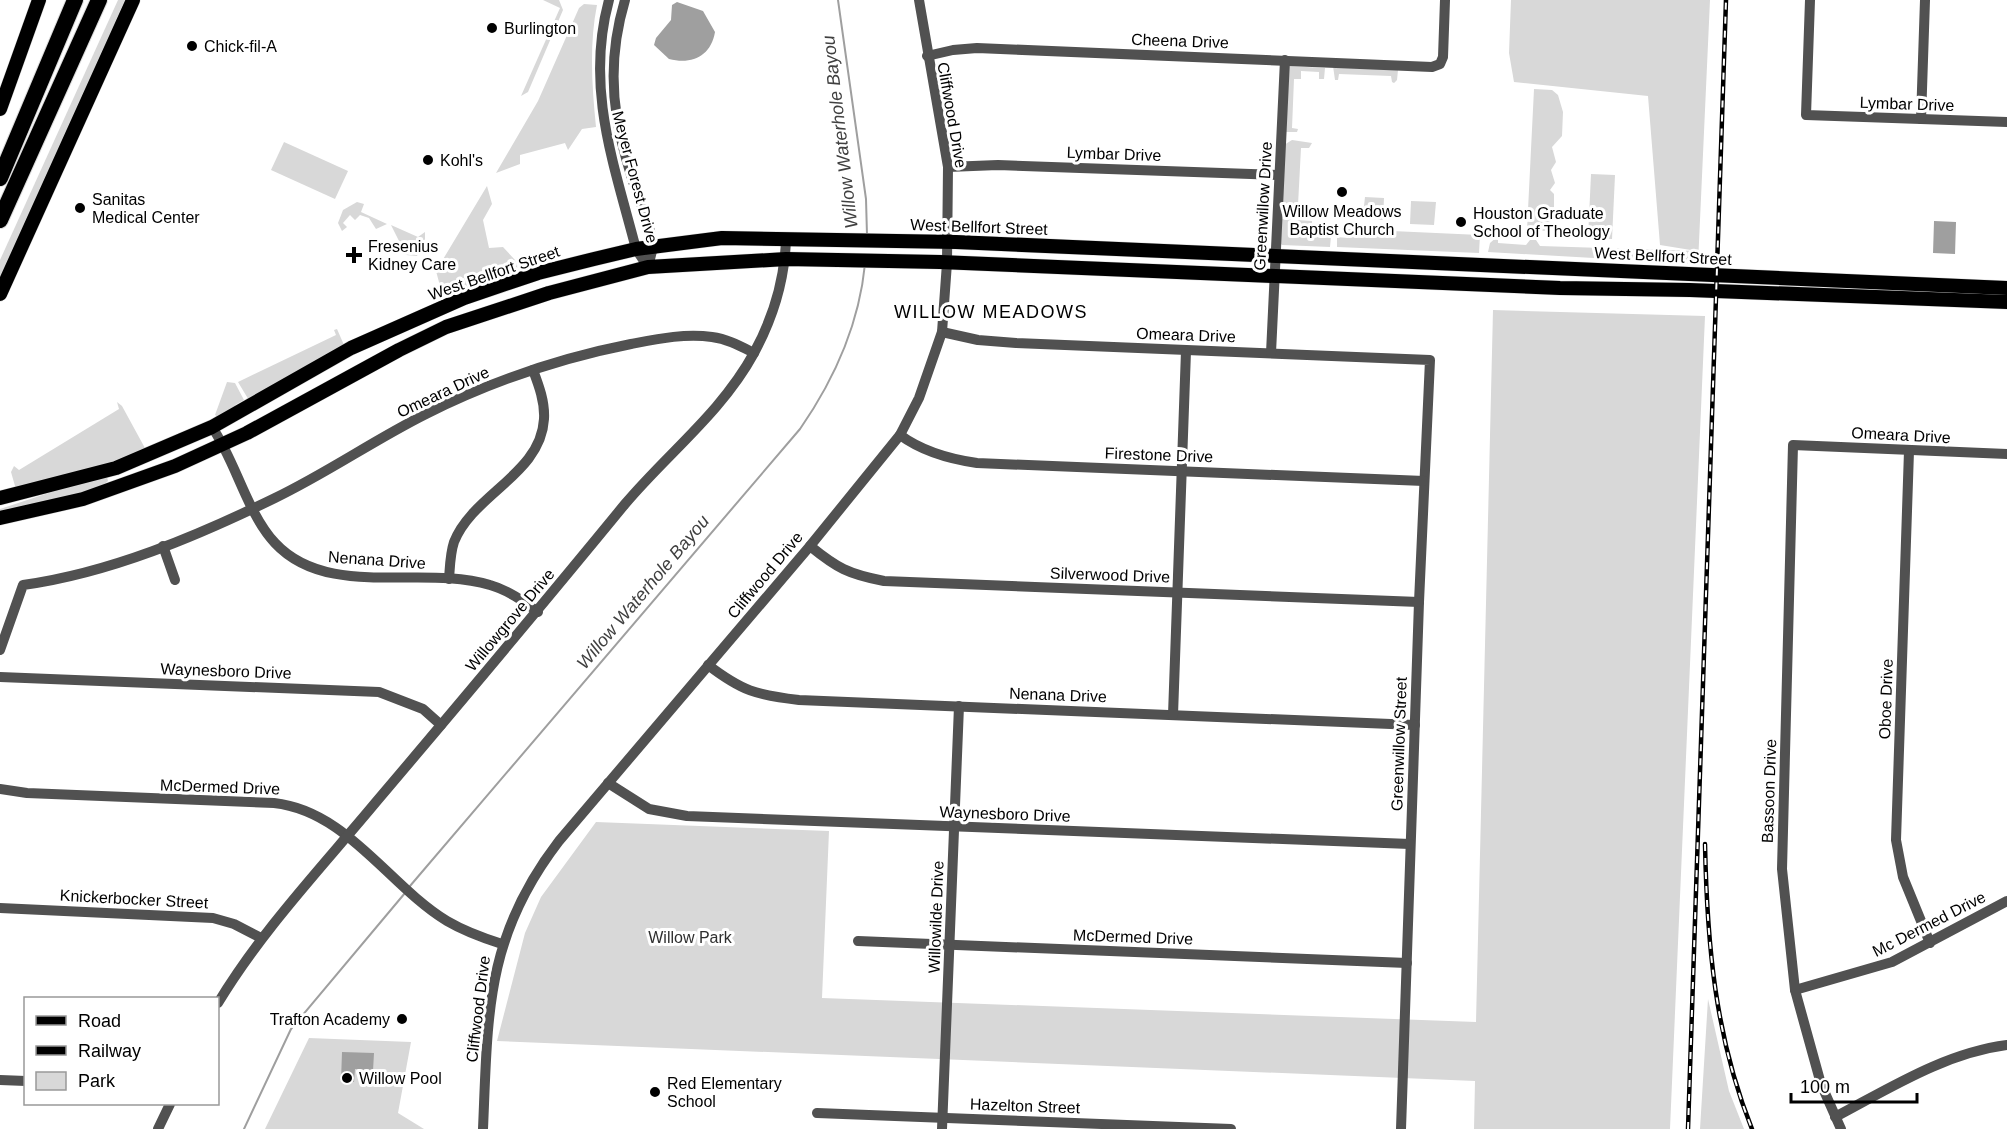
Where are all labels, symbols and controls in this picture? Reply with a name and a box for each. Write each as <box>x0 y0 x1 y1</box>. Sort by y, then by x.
place label: Burlington <box>504 20 576 37</box>
marker: Burlington <box>485 21 499 35</box>
street label: Cheena Drive <box>1131 31 1229 51</box>
water label: Willow Waterhole Bayou <box>818 34 862 230</box>
place label: Chick-fil-A <box>204 38 277 55</box>
marker: Chick-fil-A <box>185 39 199 53</box>
street label: Cliffwood Drive <box>934 61 970 169</box>
street label: Lymbar Drive <box>1859 94 1955 114</box>
street label: Meyer Forest Drive <box>609 109 661 245</box>
street label: Greenwillow Drive <box>1251 141 1275 271</box>
street label: Lymbar Drive <box>1066 144 1162 164</box>
place label: Kohl's <box>440 152 483 169</box>
marker: Kohl's <box>421 153 435 167</box>
marker: Willow Meadows Baptist Church <box>1335 185 1349 199</box>
place label: Sanitas Medical Center <box>92 191 200 226</box>
marker: Sanitas Medical Center <box>73 201 87 215</box>
place label: Willow Meadows Baptist Church <box>1282 203 1402 238</box>
place label: Houston Graduate School of Theology <box>1473 205 1610 240</box>
marker: Houston Graduate School of Theology <box>1454 215 1468 229</box>
street label: West Bellfort Street <box>910 216 1049 238</box>
place label: Fresenius Kidney Care <box>368 238 456 273</box>
street label: West Bellfort Street <box>426 242 562 303</box>
street label: West Bellfort Street <box>1594 244 1733 268</box>
marker: Fresenius Kidney Care <box>345 246 363 264</box>
district label: WILLOW MEADOWS <box>894 302 1088 322</box>
street label: Omeara Drive <box>1136 325 1236 345</box>
street label: Omeara Drive <box>394 363 492 421</box>
street label: Omeara Drive <box>1851 424 1951 446</box>
street label: Firestone Drive <box>1104 445 1214 465</box>
water label: Willow Waterhole Bayou <box>573 511 713 673</box>
street label: Cliffwood Drive <box>724 528 806 622</box>
street label: Nenana Drive <box>328 548 426 572</box>
street label: Silverwood Drive <box>1050 564 1170 586</box>
street label: Willowgrove Drive <box>462 565 558 675</box>
street label: Oboe Drive <box>1876 658 1896 740</box>
street label: Waynesboro Drive <box>160 660 292 682</box>
street label: Greenwillow Street <box>1388 676 1410 811</box>
street label: Nenana Drive <box>1009 685 1107 705</box>
street label: Bassoon Drive <box>1759 739 1779 843</box>
street label: McDermed Drive <box>160 776 280 798</box>
street label: Waynesboro Drive <box>939 803 1071 825</box>
street label: Willowilde Drive <box>926 860 946 974</box>
street label: Knickerbocker Street <box>59 887 209 911</box>
street label: Mc Dermed Drive <box>1870 888 1988 960</box>
street label: McDermed Drive <box>1073 926 1193 948</box>
park label: Willow Park <box>648 929 733 946</box>
street label: Cliffwood Drive <box>463 955 493 1063</box>
legend <box>24 997 219 1105</box>
text: Road <box>78 1011 121 1031</box>
place label: Trafton Academy <box>270 1011 390 1028</box>
marker: Trafton Academy <box>395 1012 409 1026</box>
text: Railway <box>78 1041 141 1061</box>
scale bar <box>1791 1066 1917 1104</box>
place label: Willow Pool <box>359 1070 442 1087</box>
text: Park <box>78 1071 116 1091</box>
marker: Willow Pool <box>340 1071 354 1085</box>
place label: Red Elementary School <box>667 1075 782 1110</box>
text: 100 m <box>1800 1077 1850 1097</box>
marker: Red Elementary School <box>648 1085 662 1099</box>
street label: Hazelton Street <box>970 1096 1081 1116</box>

